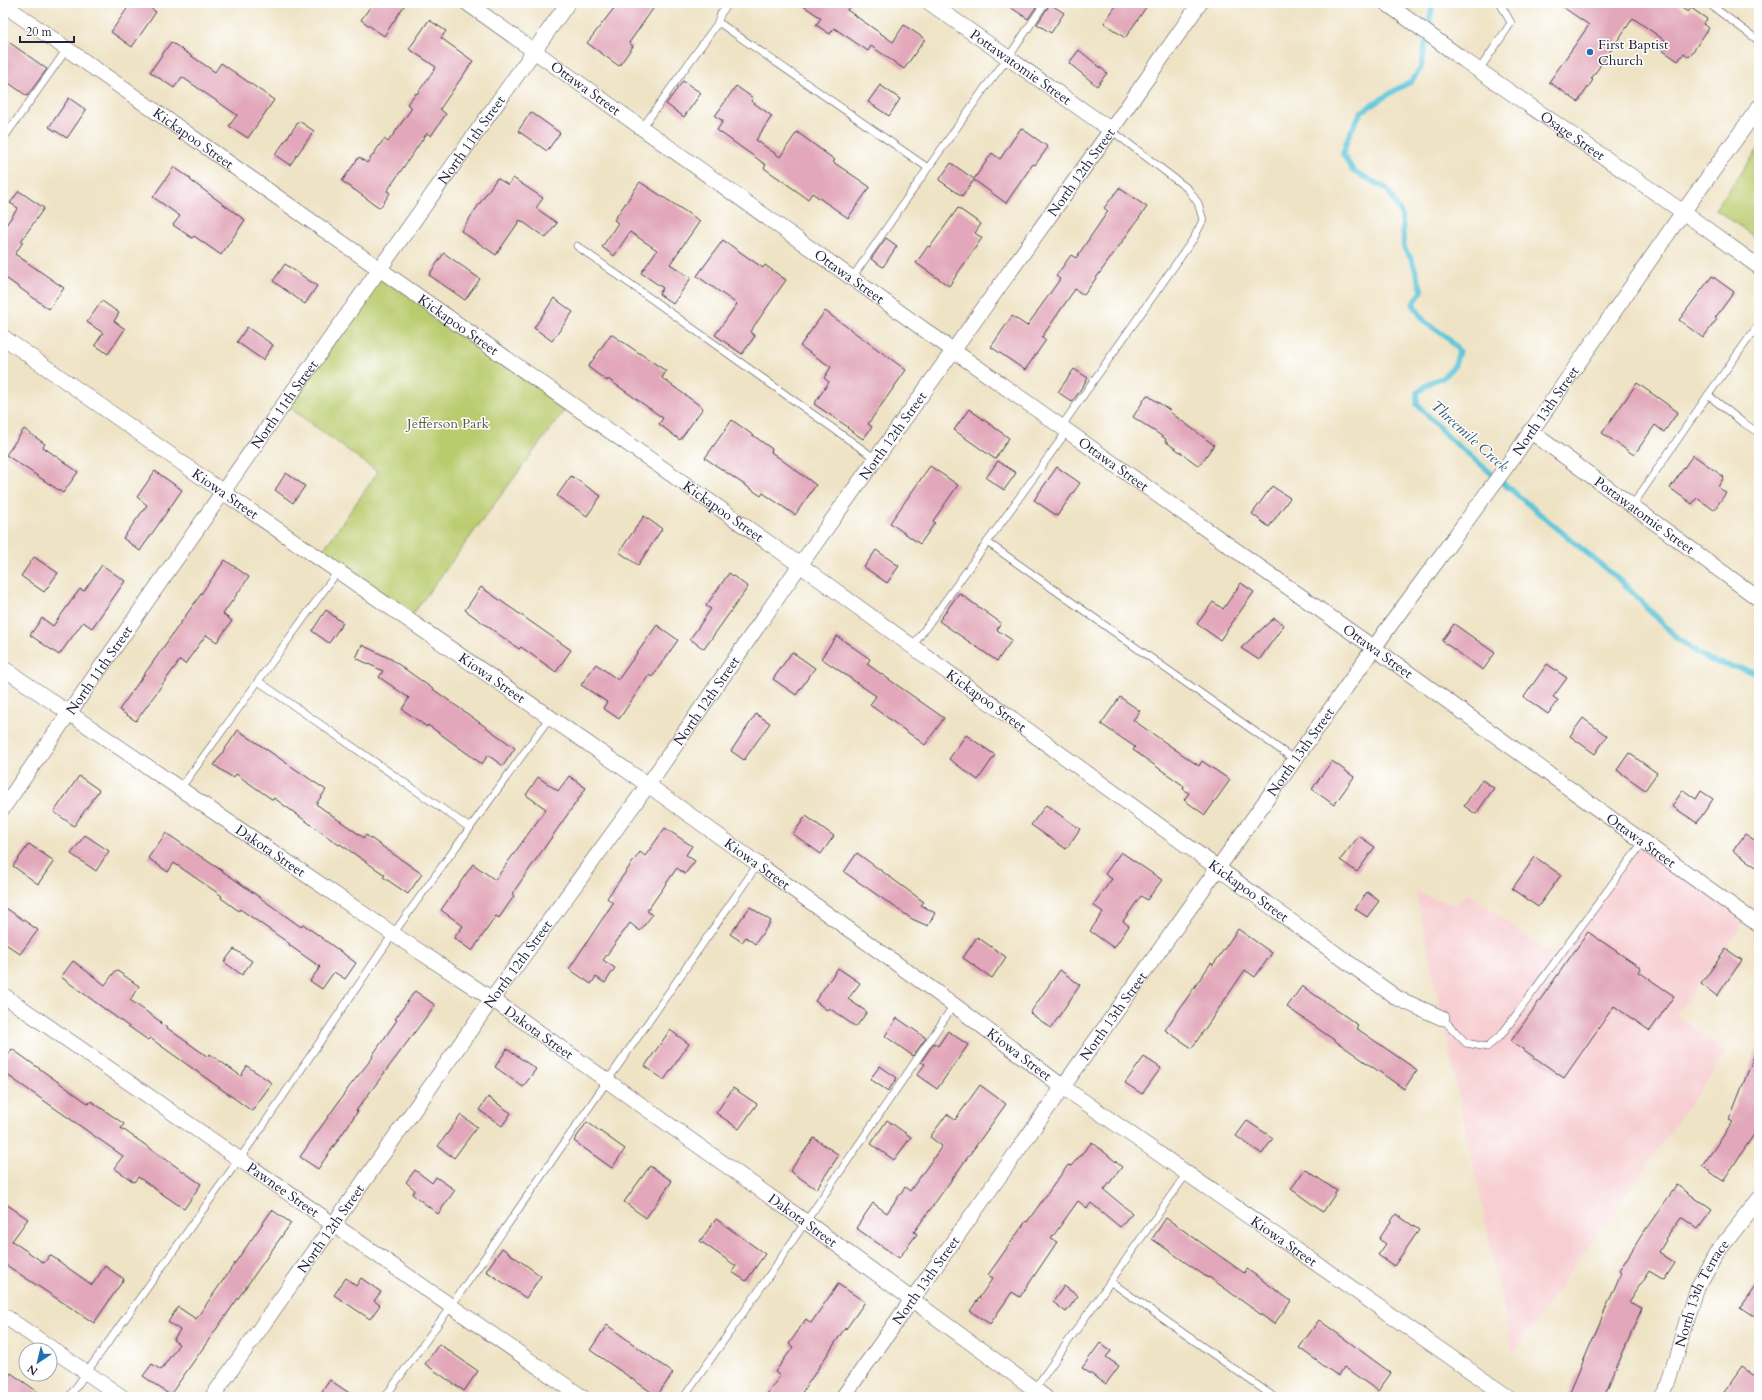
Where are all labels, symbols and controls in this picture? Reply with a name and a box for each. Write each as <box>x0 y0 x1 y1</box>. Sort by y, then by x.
scale bar <box>20 18 74 44</box>
text: 20 m <box>26 24 53 40</box>
street label: Pottawatomie Street <box>966 25 1076 109</box>
place label: First Baptist Church <box>1598 35 1669 70</box>
marker: First Baptist Church <box>1585 47 1595 57</box>
street label: Ottawa Street <box>547 56 625 120</box>
street label: North 11th Street <box>433 91 509 188</box>
street label: Kickapoo Street <box>149 103 238 173</box>
street label: Osage Street <box>1537 106 1609 165</box>
street label: North 12th Street <box>1043 123 1119 220</box>
street label: Ottawa Street <box>811 245 889 308</box>
street label: Kickapoo Street <box>414 290 503 360</box>
street label: North 11th Street <box>246 356 322 452</box>
street label: North 13th Street <box>1508 362 1583 459</box>
street label: North 12th Street <box>854 387 931 484</box>
water label: Threemile Creek <box>1427 396 1514 477</box>
park label: Jefferson Park <box>405 414 489 433</box>
street label: Ottawa Street <box>1075 432 1153 496</box>
street label: Kiowa Street <box>189 464 263 524</box>
street label: Pottawatomie Street <box>1591 472 1699 558</box>
street label: Kickapoo Street <box>679 476 768 546</box>
street label: Ottawa Street <box>1339 620 1417 683</box>
street label: North 11th Street <box>61 621 137 718</box>
street label: Kiowa Street <box>455 648 530 707</box>
street label: North 12th Street <box>669 652 744 749</box>
street label: Kickapoo Street <box>943 665 1031 736</box>
street label: North 13th Street <box>1262 703 1339 800</box>
street label: Ottawa Street <box>1602 809 1680 872</box>
street label: Dakota Street <box>232 820 310 881</box>
street label: Kiowa Street <box>721 834 794 894</box>
street label: Kickapoo Street <box>1205 855 1293 926</box>
street label: North 12th Street <box>479 916 556 1012</box>
street label: North 13th Street <box>1075 967 1151 1064</box>
street label: Dakota Street <box>501 1001 578 1064</box>
street label: Kiowa Street <box>983 1024 1056 1085</box>
street label: Pawnee Street <box>243 1158 323 1221</box>
street label: North 12th Street <box>293 1180 369 1277</box>
street label: Dakota Street <box>765 1189 842 1252</box>
street label: Kiowa Street <box>1247 1211 1321 1271</box>
street label: North 13th Street <box>888 1232 964 1328</box>
street label: North 13th Terrace <box>1670 1235 1733 1349</box>
north arrow <box>18 1342 58 1382</box>
text: N <box>24 1361 41 1379</box>

